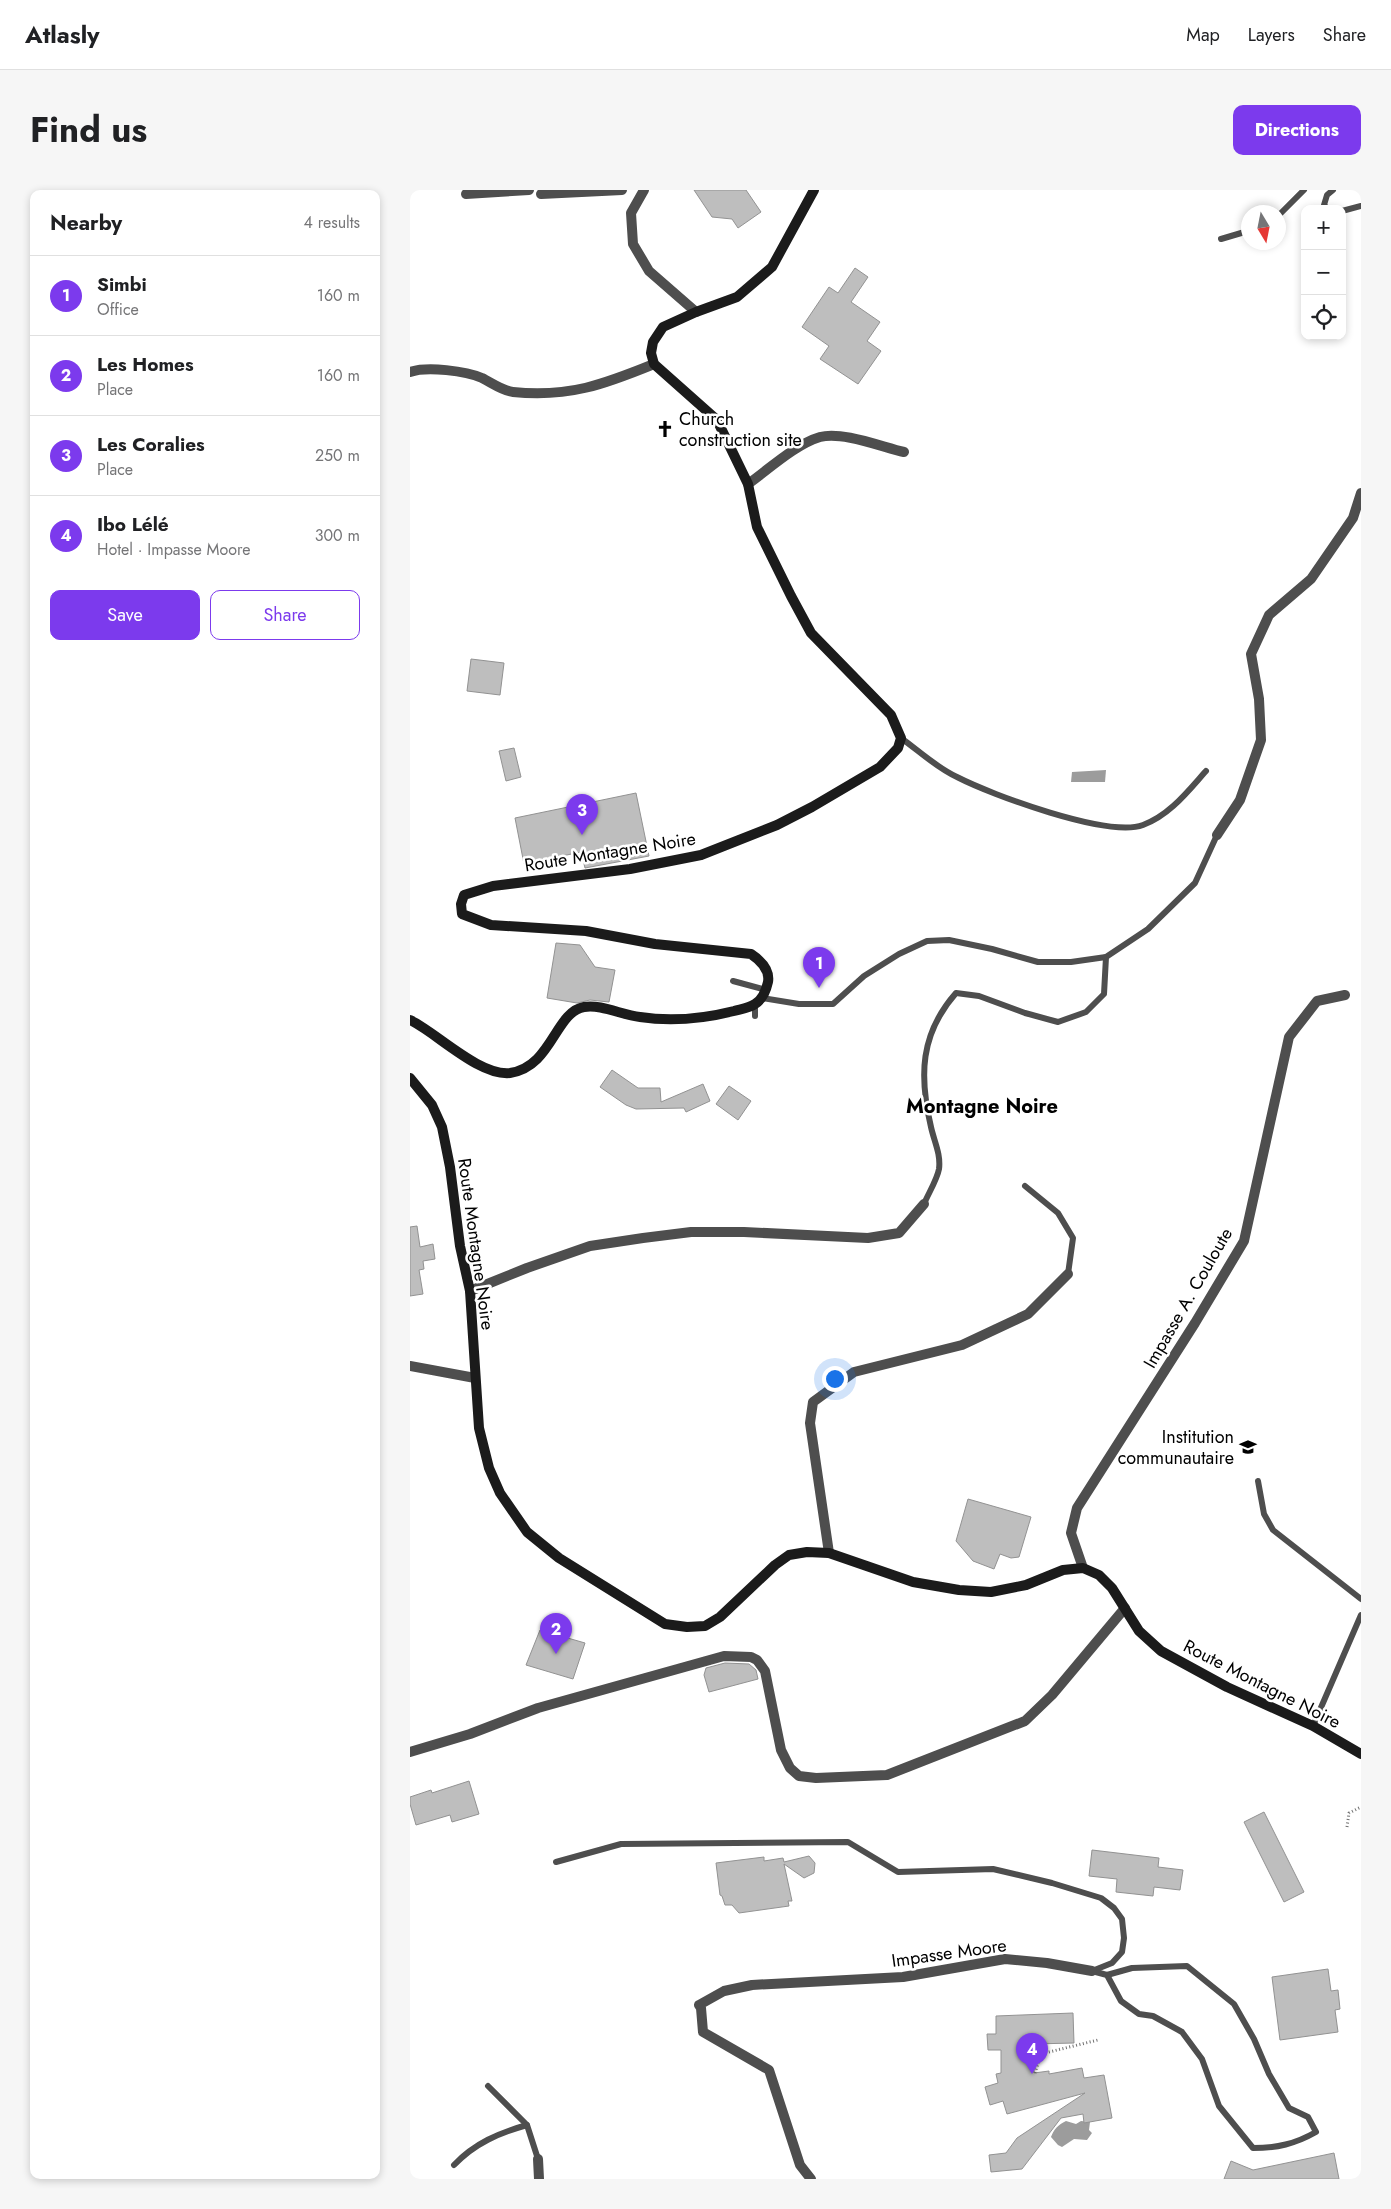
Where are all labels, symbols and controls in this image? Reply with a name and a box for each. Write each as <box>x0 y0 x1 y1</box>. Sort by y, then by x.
text: Atlasly <box>25 17 100 52</box>
text: Map <box>1186 22 1220 48</box>
text: Layers <box>1248 22 1295 48</box>
text: Share <box>1323 22 1366 48</box>
text: Find us <box>30 105 147 155</box>
button: Directions <box>1233 105 1361 155</box>
north arrow <box>1241 205 1286 250</box>
map controls <box>1301 205 1346 340</box>
button: + <box>1301 205 1346 250</box>
text: Nearby <box>50 208 122 238</box>
text: 4 results <box>304 211 360 234</box>
button: − <box>1301 250 1346 295</box>
text: Simbi <box>97 271 147 298</box>
text: 1 <box>62 284 70 307</box>
text: 160 m <box>317 284 360 307</box>
button: locate <box>1301 295 1346 340</box>
text: Office <box>97 298 139 321</box>
text: Les Homes <box>97 351 194 378</box>
text: 2 <box>61 364 71 387</box>
text: 160 m <box>317 364 360 387</box>
text: Place <box>97 378 133 401</box>
place label: Church construction site <box>679 406 802 453</box>
church icon: Church construction site <box>655 419 675 439</box>
text: Les Coralies <box>97 431 205 458</box>
text: 3 <box>61 444 71 467</box>
text: 250 m <box>315 444 360 467</box>
text: Place <box>97 458 133 481</box>
text: Ibo Lélé <box>97 511 169 538</box>
text: 4 <box>60 524 72 547</box>
text: 300 m <box>315 524 360 547</box>
text: Hotel · Impasse Moore <box>97 538 250 561</box>
button: Save <box>50 590 200 640</box>
button: Share <box>210 590 360 640</box>
pin: 3 <box>566 794 598 835</box>
street label: Route Montagne Noire <box>522 826 698 878</box>
pin: 1 <box>803 947 835 988</box>
district label: Montagne Noire <box>906 1092 1058 1121</box>
street label: Route Montagne Noire <box>451 1156 501 1332</box>
street label: Impasse A. Couloute <box>1137 1223 1239 1373</box>
your location <box>822 1366 848 1392</box>
place label: Institution communautaire <box>1118 1424 1234 1471</box>
school or university icon: Institution communautaire <box>1238 1437 1258 1457</box>
pin: 2 <box>540 1613 572 1654</box>
street label: Route Montagne Noire <box>1179 1633 1345 1735</box>
street label: Impasse Moore <box>890 1932 1008 1974</box>
pin: 4 <box>1016 2033 1048 2074</box>

